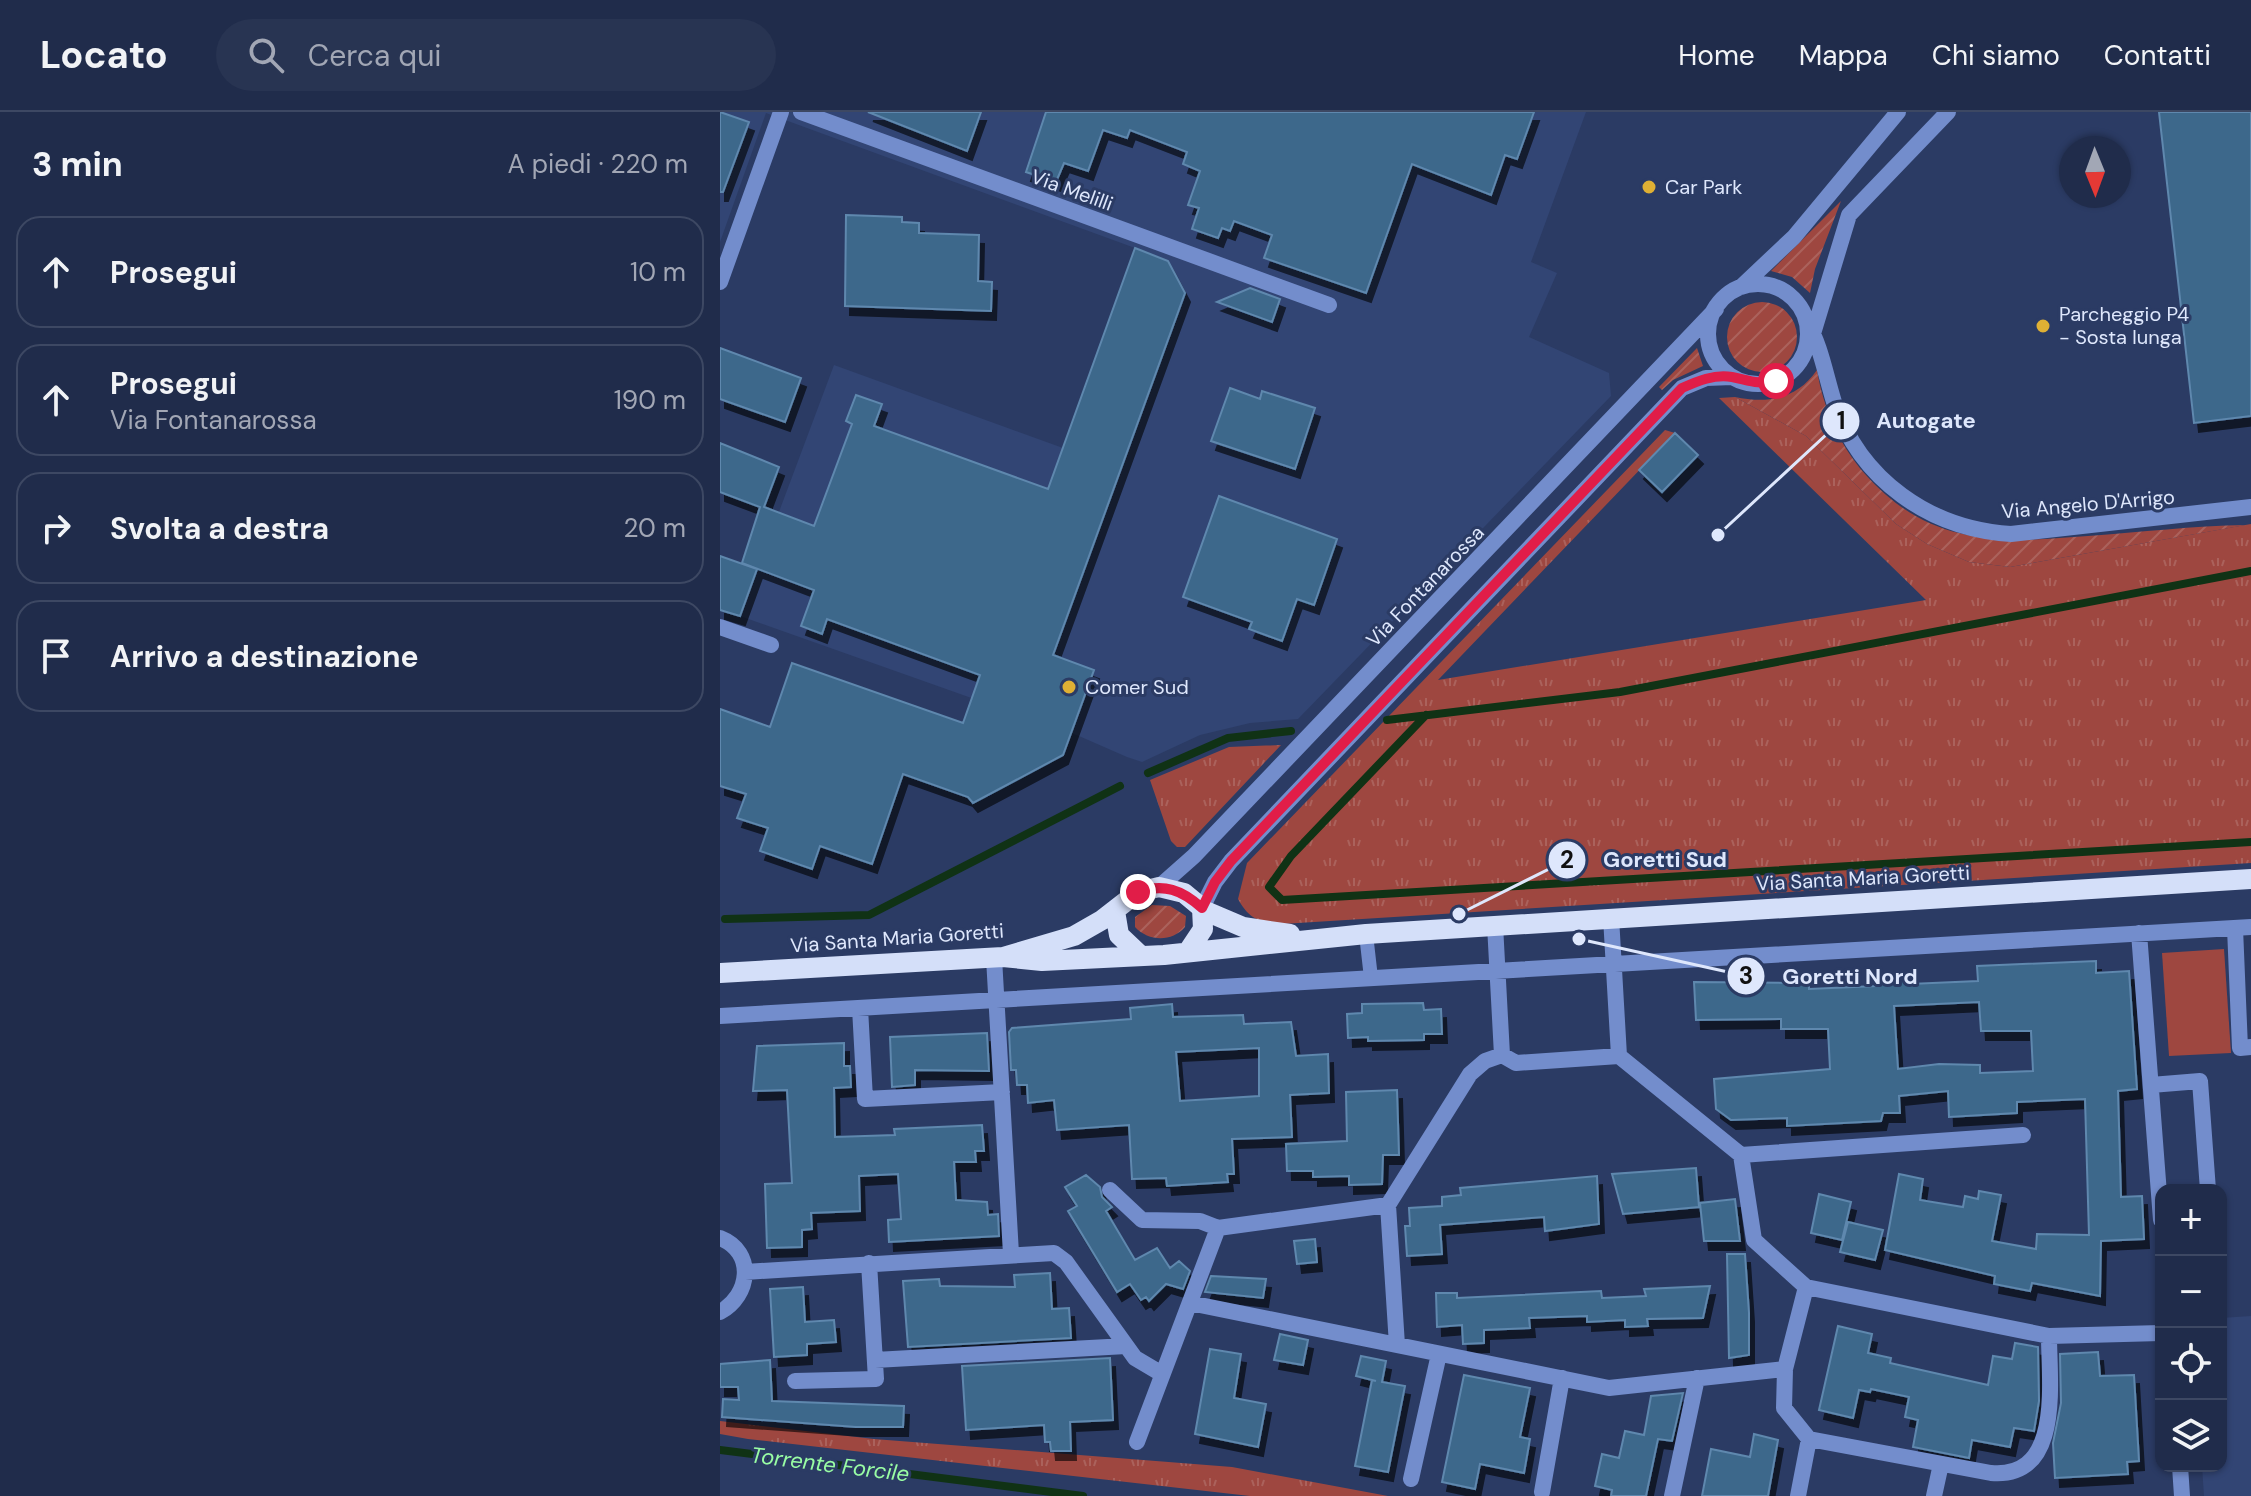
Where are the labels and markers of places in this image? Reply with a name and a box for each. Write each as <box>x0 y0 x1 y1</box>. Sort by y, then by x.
place label: Car Park <box>1665 174 1742 200</box>
marker: Car Park <box>1640 178 1658 196</box>
place label: Parcheggio P4 - Sosta lunga <box>2059 301 2189 350</box>
marker: Parcheggio P4 - Sosta lunga <box>2034 317 2052 335</box>
callout: Autogate <box>1821 398 1992 444</box>
place label: Comer Sud <box>1085 674 1189 700</box>
marker: Comer Sud <box>1060 678 1078 696</box>
callout: Goretti Sud <box>1547 837 1743 883</box>
callout: Goretti Nord <box>1726 953 1933 999</box>

